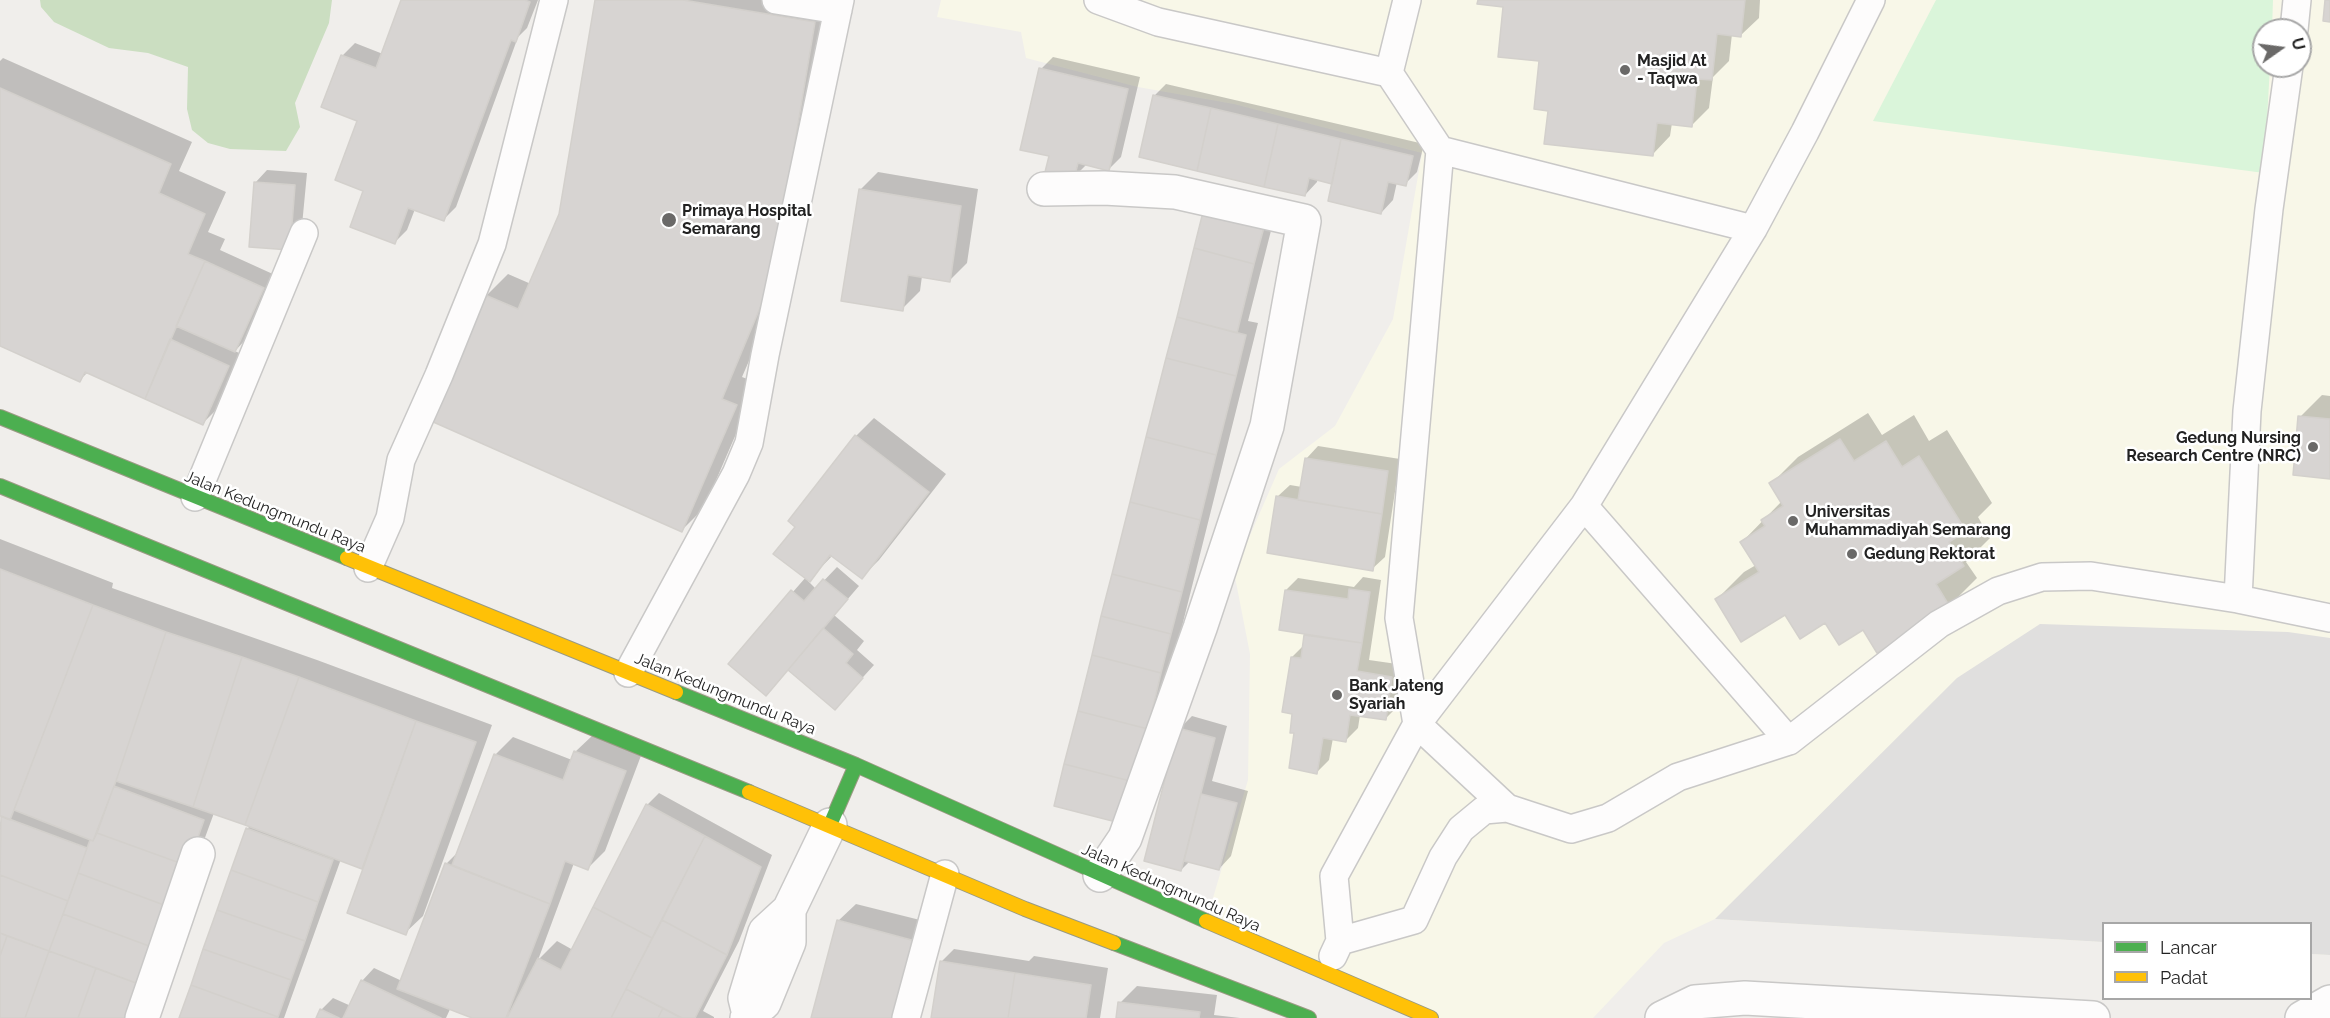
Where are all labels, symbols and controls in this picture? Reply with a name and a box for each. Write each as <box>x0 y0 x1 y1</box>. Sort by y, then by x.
north arrow <box>2252 18 2312 78</box>
text: U <box>2287 36 2309 52</box>
place label: Masjid At - Taqwa <box>1637 51 1707 89</box>
marker: Masjid At - Taqwa <box>1618 63 1632 77</box>
place label: Primaya Hospital Semarang <box>682 201 812 239</box>
marker: Primaya Hospital Semarang <box>660 211 678 229</box>
place label: Gedung Nursing Research Centre (NRC) <box>2126 428 2301 466</box>
marker: Gedung Nursing Research Centre (NRC) <box>2306 440 2320 454</box>
street label: Jalan Kedungmundu Raya <box>182 467 368 557</box>
place label: Universitas Muhammadiyah Semarang <box>1805 502 2011 540</box>
marker: Universitas Muhammadiyah Semarang <box>1786 514 1800 528</box>
place label: Gedung Rektorat <box>1864 544 1995 564</box>
marker: Gedung Rektorat <box>1845 547 1859 561</box>
street label: Jalan Kedungmundu Raya <box>632 649 818 739</box>
place label: Bank Jateng Syariah <box>1349 676 1444 714</box>
marker: Bank Jateng Syariah <box>1330 688 1344 702</box>
street label: Jalan Kedungmundu Raya <box>1079 840 1263 936</box>
legend <box>2102 922 2312 1000</box>
text: Lancar <box>2160 937 2217 958</box>
text: Padat <box>2160 967 2208 988</box>

